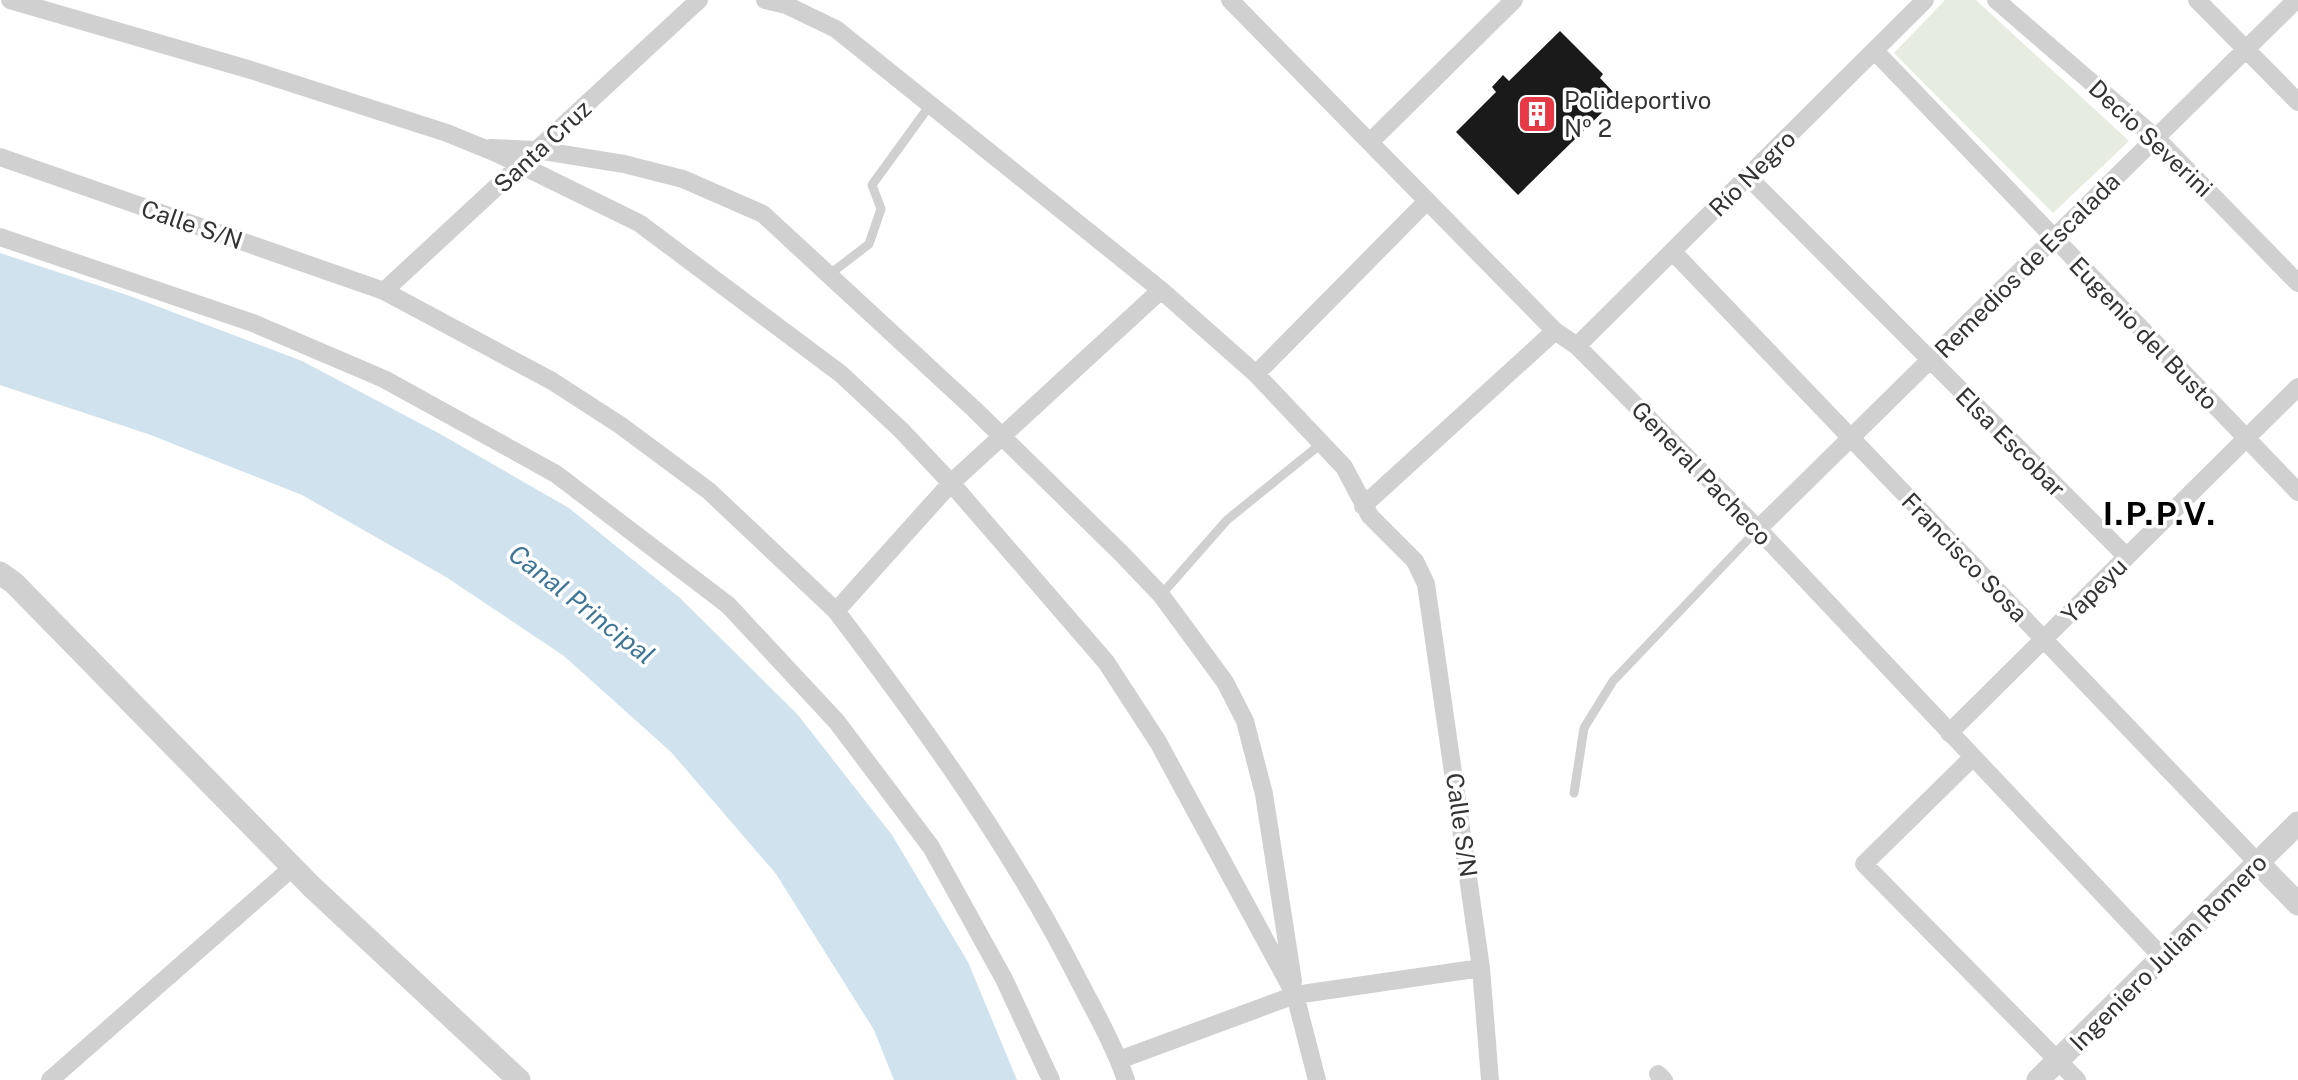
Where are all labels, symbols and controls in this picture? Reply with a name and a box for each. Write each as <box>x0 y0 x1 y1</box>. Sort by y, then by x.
street label: Decio Severini <box>2083 74 2219 202</box>
place label: Polideportivo Nº 2 <box>1564 86 1711 142</box>
building icon: Polideportivo Nº 2 <box>1516 93 1558 135</box>
street label: Santa Cruz <box>488 94 596 198</box>
street label: Río Negro <box>1703 124 1801 222</box>
street label: Remedios de Escalada <box>1929 167 2125 363</box>
street label: Calle S/N <box>138 194 246 254</box>
street label: Eugenio del Busto <box>2064 251 2224 415</box>
street label: Elsa Escobar <box>1951 382 2071 502</box>
street label: General Pacheco <box>1626 395 1778 551</box>
street label: Francisco Sosa <box>1896 487 2034 627</box>
district label: I.P.P.V. <box>2103 495 2217 532</box>
water label: Canal Principal <box>503 537 661 671</box>
street label: Yapeyu <box>2056 552 2132 628</box>
street label: Calle S/N <box>1441 771 1483 879</box>
street label: Ingeniero Julian Romero <box>2064 848 2272 1056</box>

